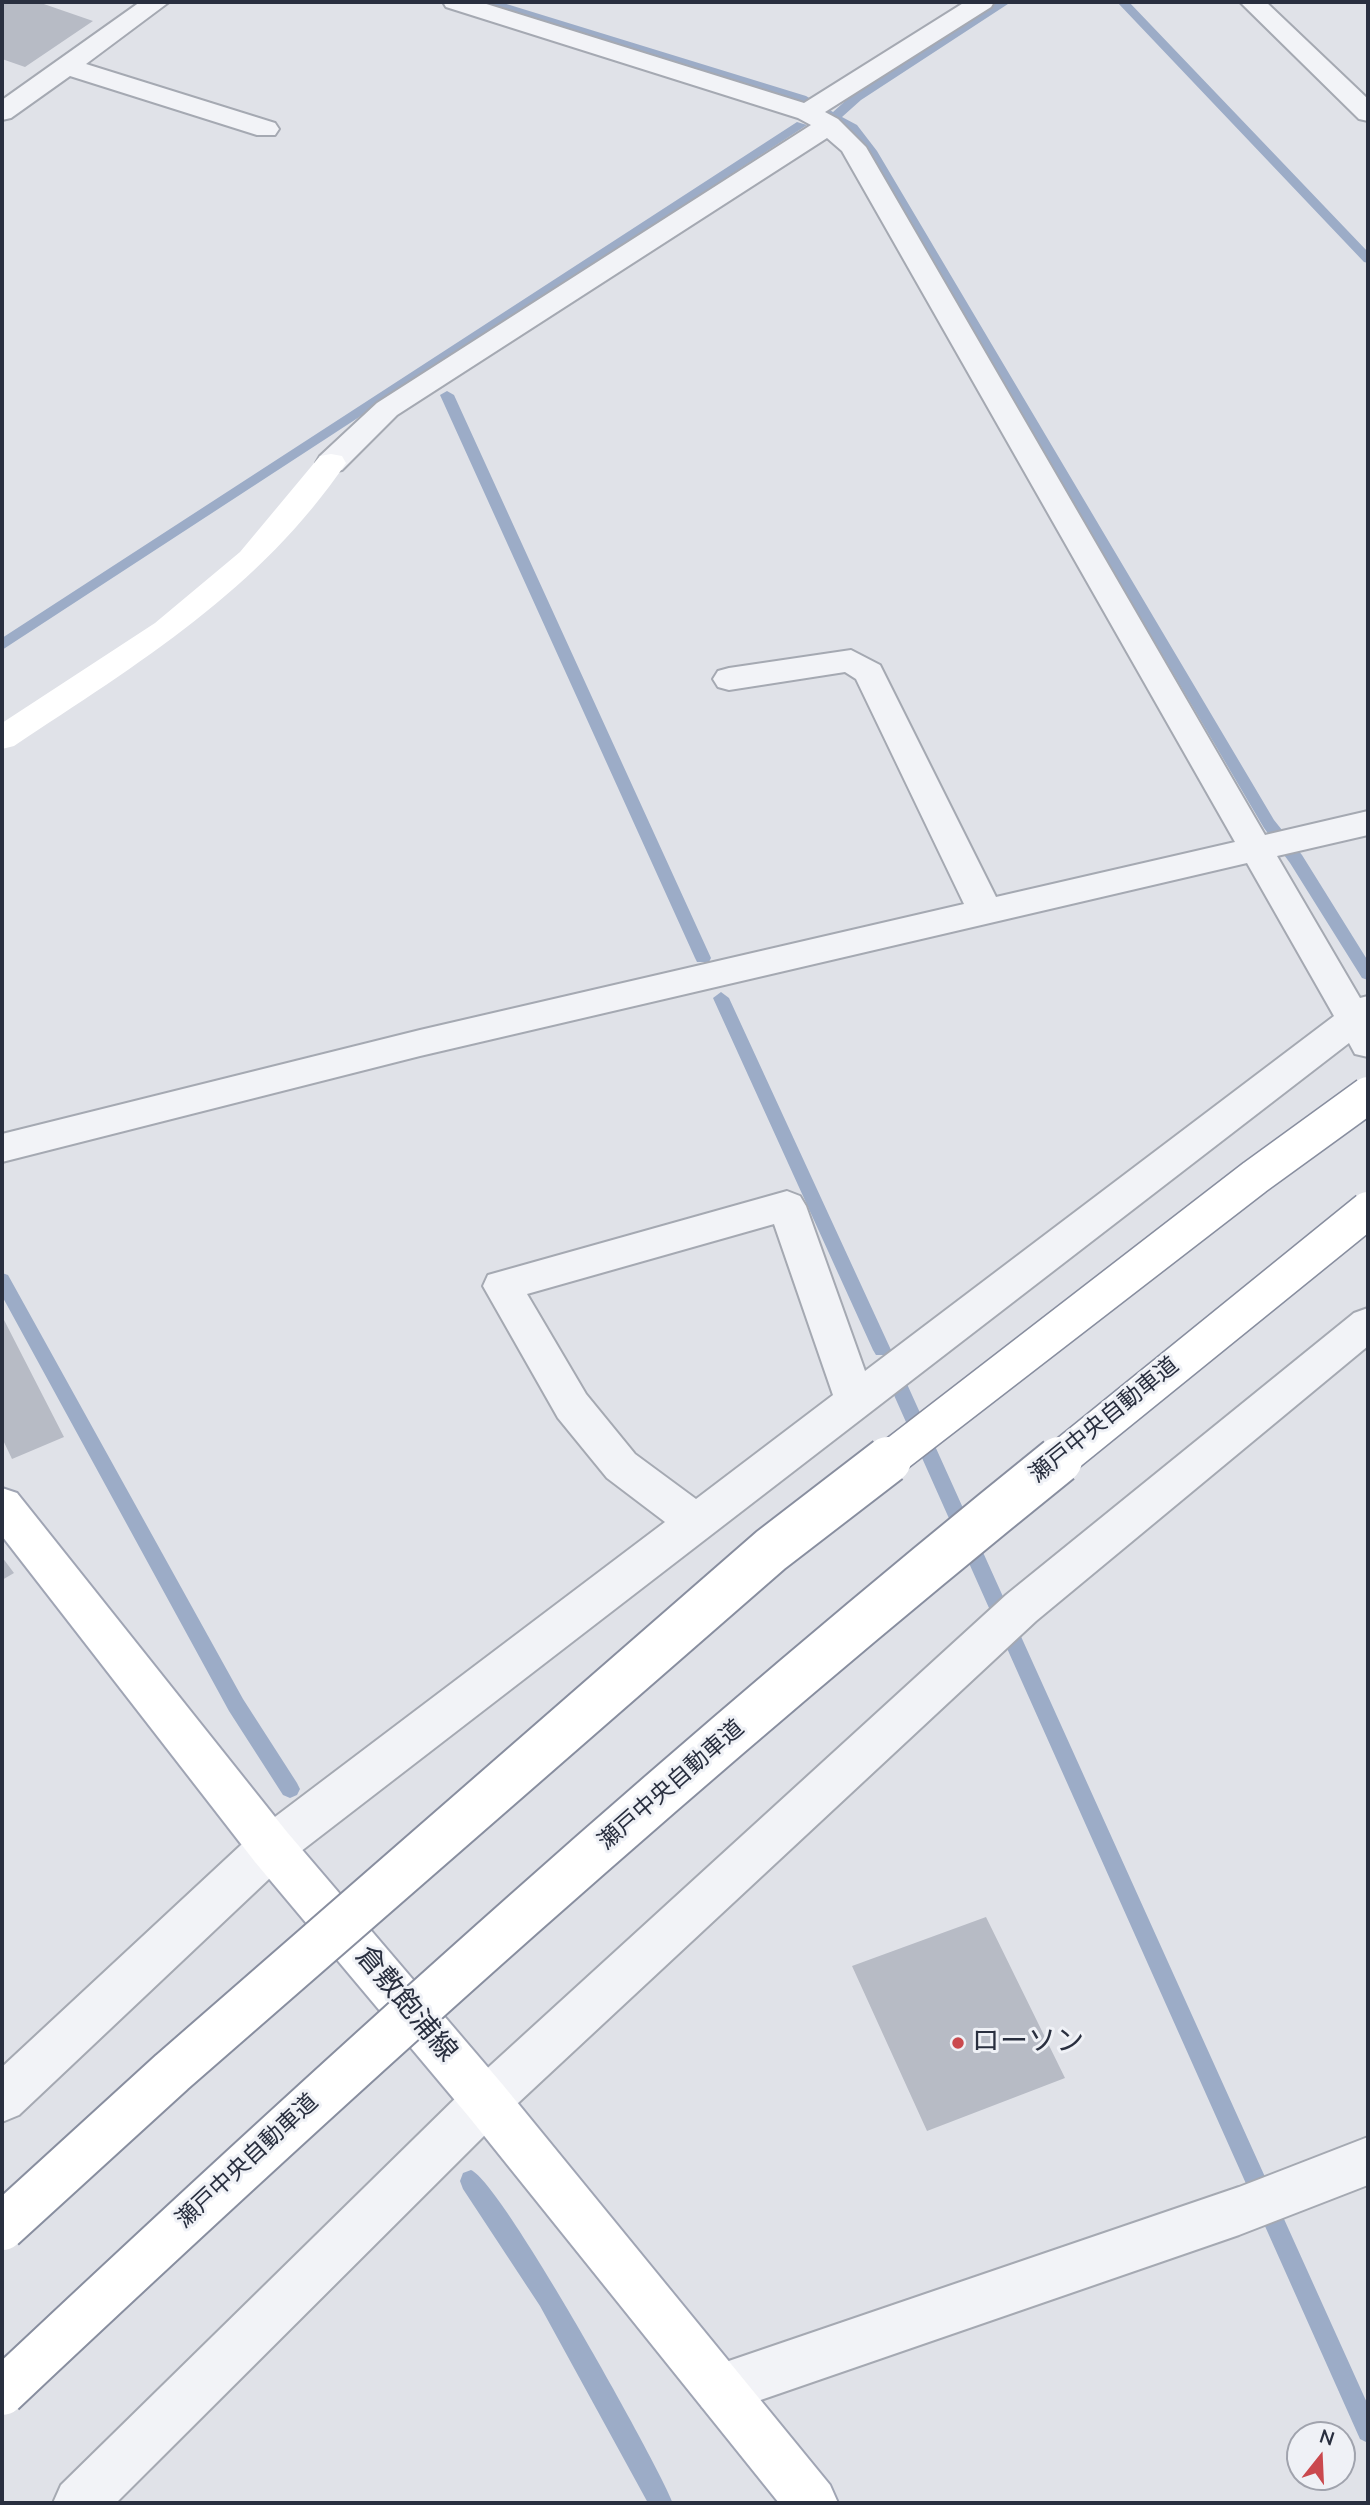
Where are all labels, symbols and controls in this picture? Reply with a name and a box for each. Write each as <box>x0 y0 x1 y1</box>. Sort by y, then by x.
street label: 瀬戸中央自動車道 <box>1025 1352 1185 1490</box>
street label: 瀬戸中央自動車道 <box>594 1715 750 1857</box>
street label: 倉敷飽浦線 <box>347 1941 463 2069</box>
place label: ローソン <box>972 2026 1084 2060</box>
marker: ローソン <box>950 2035 966 2051</box>
street label: 瀬戸中央自動車道 <box>171 2089 325 2235</box>
north arrow <box>1286 2421 1356 2491</box>
text: N <box>1316 2423 1338 2452</box>

